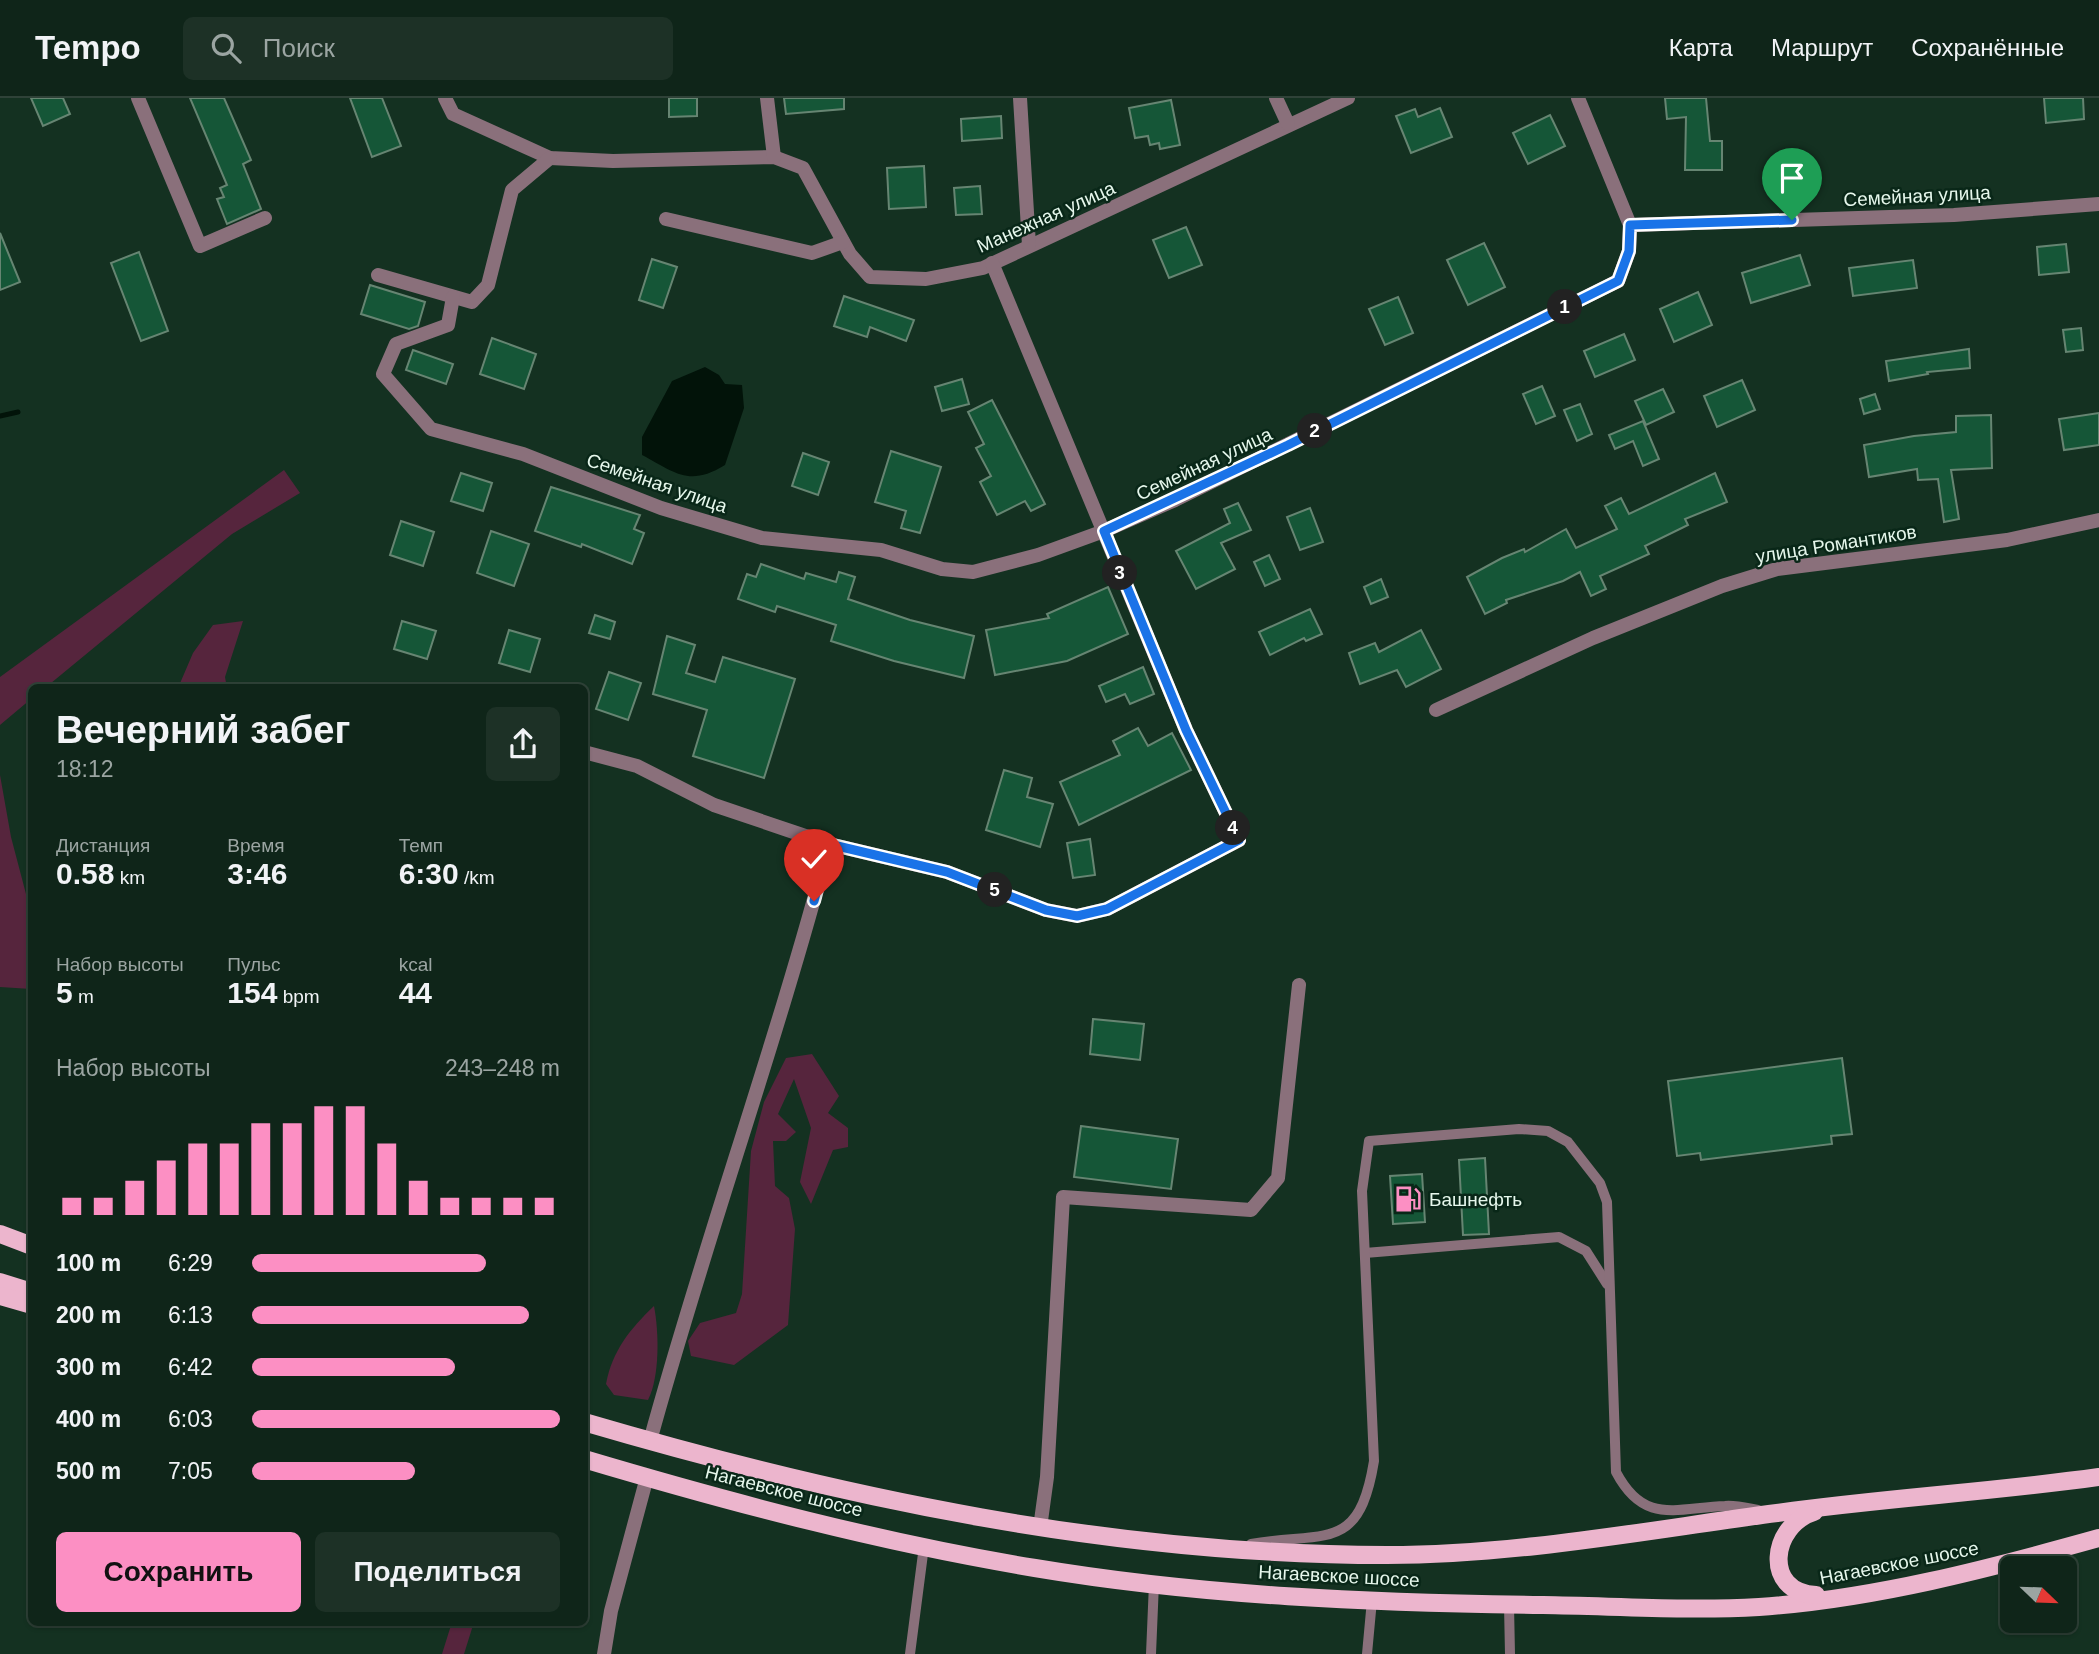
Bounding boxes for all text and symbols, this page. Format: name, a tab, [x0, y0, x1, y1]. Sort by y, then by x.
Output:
search box	[183, 17, 673, 80]
text: Tempo	[35, 29, 141, 66]
icon: search	[207, 29, 245, 67]
text: Поиск	[263, 33, 335, 63]
text: Карта	[1669, 34, 1733, 61]
text: Маршрут	[1771, 34, 1873, 61]
text: Сохранённые	[1911, 34, 2064, 61]
pin	[1762, 148, 1822, 220]
icon: arrive	[1773, 159, 1811, 197]
street label: Манежная улица	[974, 177, 1119, 257]
street label: Семейная улица	[1843, 182, 1992, 210]
pin: 1	[1548, 290, 1582, 325]
text: 1	[1559, 296, 1570, 317]
pin: 2	[1298, 414, 1332, 448]
text: 2	[1309, 420, 1320, 441]
street label: Семейная улица	[1133, 423, 1276, 505]
street label: Семейная улица	[584, 449, 731, 517]
street label: улица Романтиков	[1754, 521, 1918, 567]
pin: 3	[1102, 556, 1138, 590]
text: 3	[1114, 562, 1125, 583]
button: share	[486, 707, 560, 781]
text: Вечерний забег	[56, 709, 350, 751]
text: 18:12	[56, 756, 114, 782]
pin: 4	[1216, 810, 1250, 846]
text: 4	[1227, 817, 1238, 838]
pin	[784, 829, 844, 901]
text: Дистанция	[56, 835, 150, 856]
text: Время	[227, 835, 285, 856]
text: Темп	[399, 835, 443, 856]
icon: check	[795, 840, 833, 878]
text: 0.58	[56, 857, 114, 890]
text: 3:46	[227, 857, 287, 890]
text: 6:30	[399, 857, 459, 890]
text: km	[114, 867, 145, 888]
text: /km	[459, 867, 495, 888]
pin: 5	[978, 872, 1012, 908]
text: 5	[989, 879, 1000, 900]
text: Набор высоты	[56, 954, 184, 975]
text: Пульс	[227, 954, 281, 975]
text: kcal	[399, 954, 432, 975]
text: 5	[56, 976, 73, 1009]
text: 154	[227, 976, 277, 1009]
text: 44	[399, 976, 432, 1009]
text: m	[73, 986, 94, 1007]
text: bpm	[277, 986, 320, 1007]
text: Набор высоты	[56, 1055, 210, 1081]
text: 243–248 m	[445, 1055, 560, 1081]
fuel station icon: Башнефть	[1393, 1184, 1423, 1214]
place label: Башнефть	[1429, 1189, 1522, 1210]
text: 100 m	[56, 1250, 121, 1276]
text: 6:29	[168, 1250, 213, 1276]
text: 200 m	[56, 1302, 121, 1328]
text: 6:13	[168, 1302, 213, 1328]
text: 300 m	[56, 1354, 121, 1380]
text: 6:42	[168, 1354, 213, 1380]
text: 400 m	[56, 1406, 121, 1432]
text: 6:03	[168, 1406, 213, 1432]
text: 500 m	[56, 1458, 121, 1484]
text: 7:05	[168, 1458, 213, 1484]
street label: Нагаевское шоссе	[703, 1461, 865, 1521]
button: Сохранить	[56, 1532, 301, 1612]
button: Поделиться	[315, 1532, 560, 1612]
street label: Нагаевское шоссе	[1818, 1537, 1980, 1589]
north arrow	[2000, 1556, 2077, 1633]
map controls	[2000, 1556, 2077, 1633]
street label: Нагаевское шоссе	[1258, 1561, 1420, 1591]

